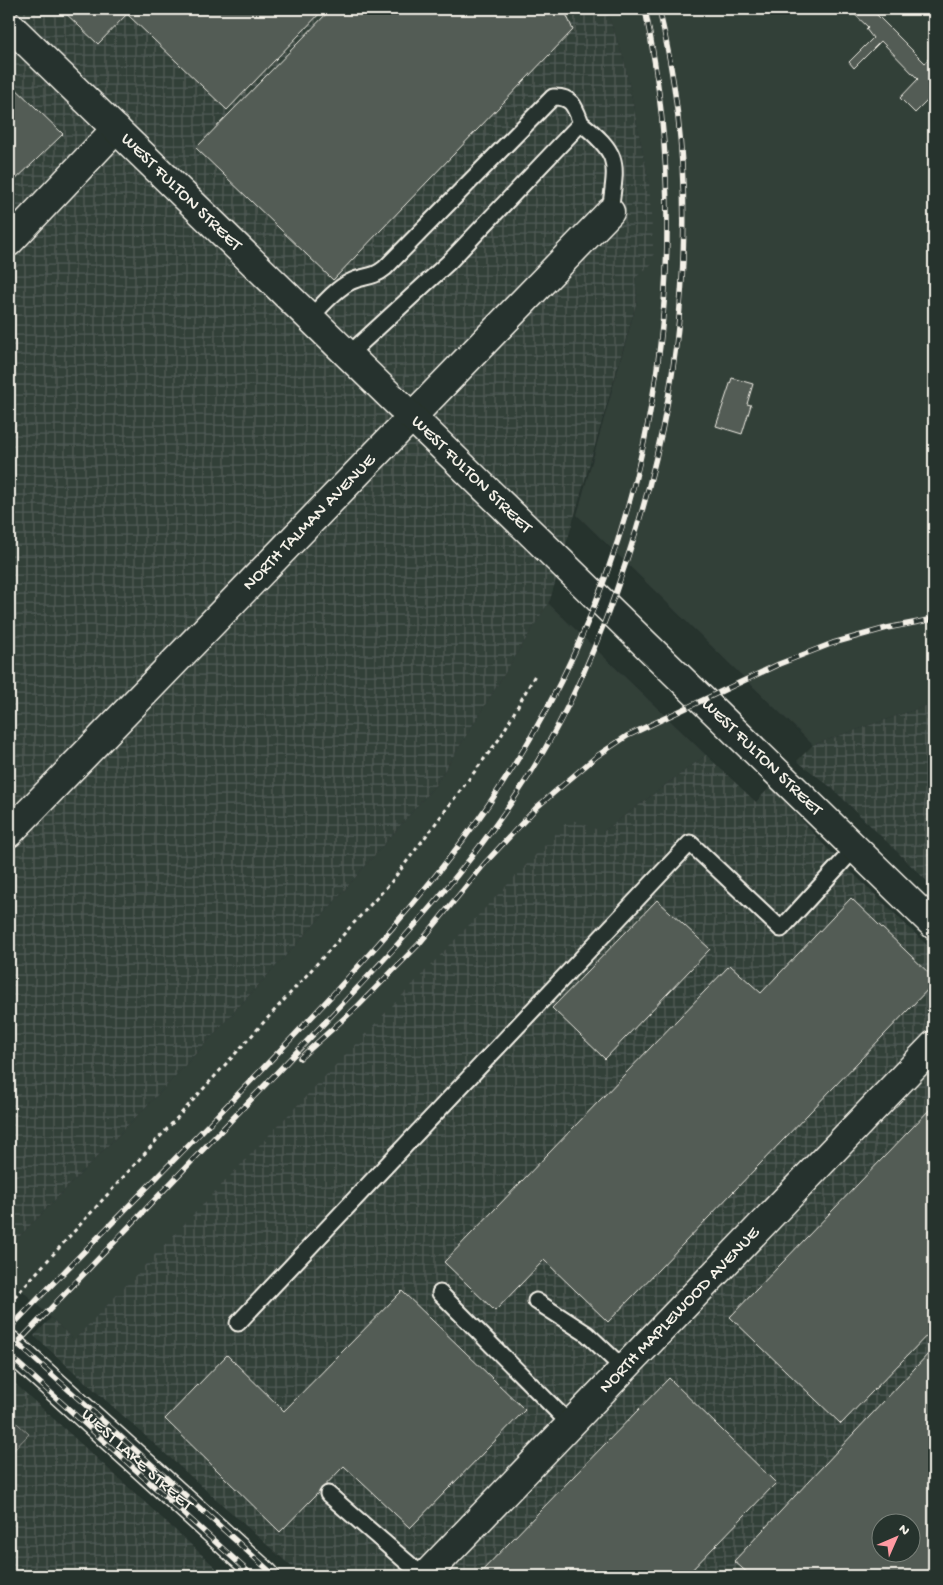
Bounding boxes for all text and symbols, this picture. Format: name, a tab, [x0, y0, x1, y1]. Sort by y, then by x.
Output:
street label: WEST FULTON STREET	[116, 129, 247, 257]
street label: WEST FULTON STREET	[407, 411, 537, 539]
street label: NORTH TALMAN AVENUE	[239, 449, 381, 595]
street label: WEST FULTON STREET	[697, 694, 827, 821]
street label: NORTH MAPLEWOOD AVENUE	[595, 1222, 765, 1398]
street label: WEST LAKE STREET	[77, 1405, 198, 1517]
north arrow	[870, 1512, 920, 1562]
text: N	[894, 1521, 913, 1540]

